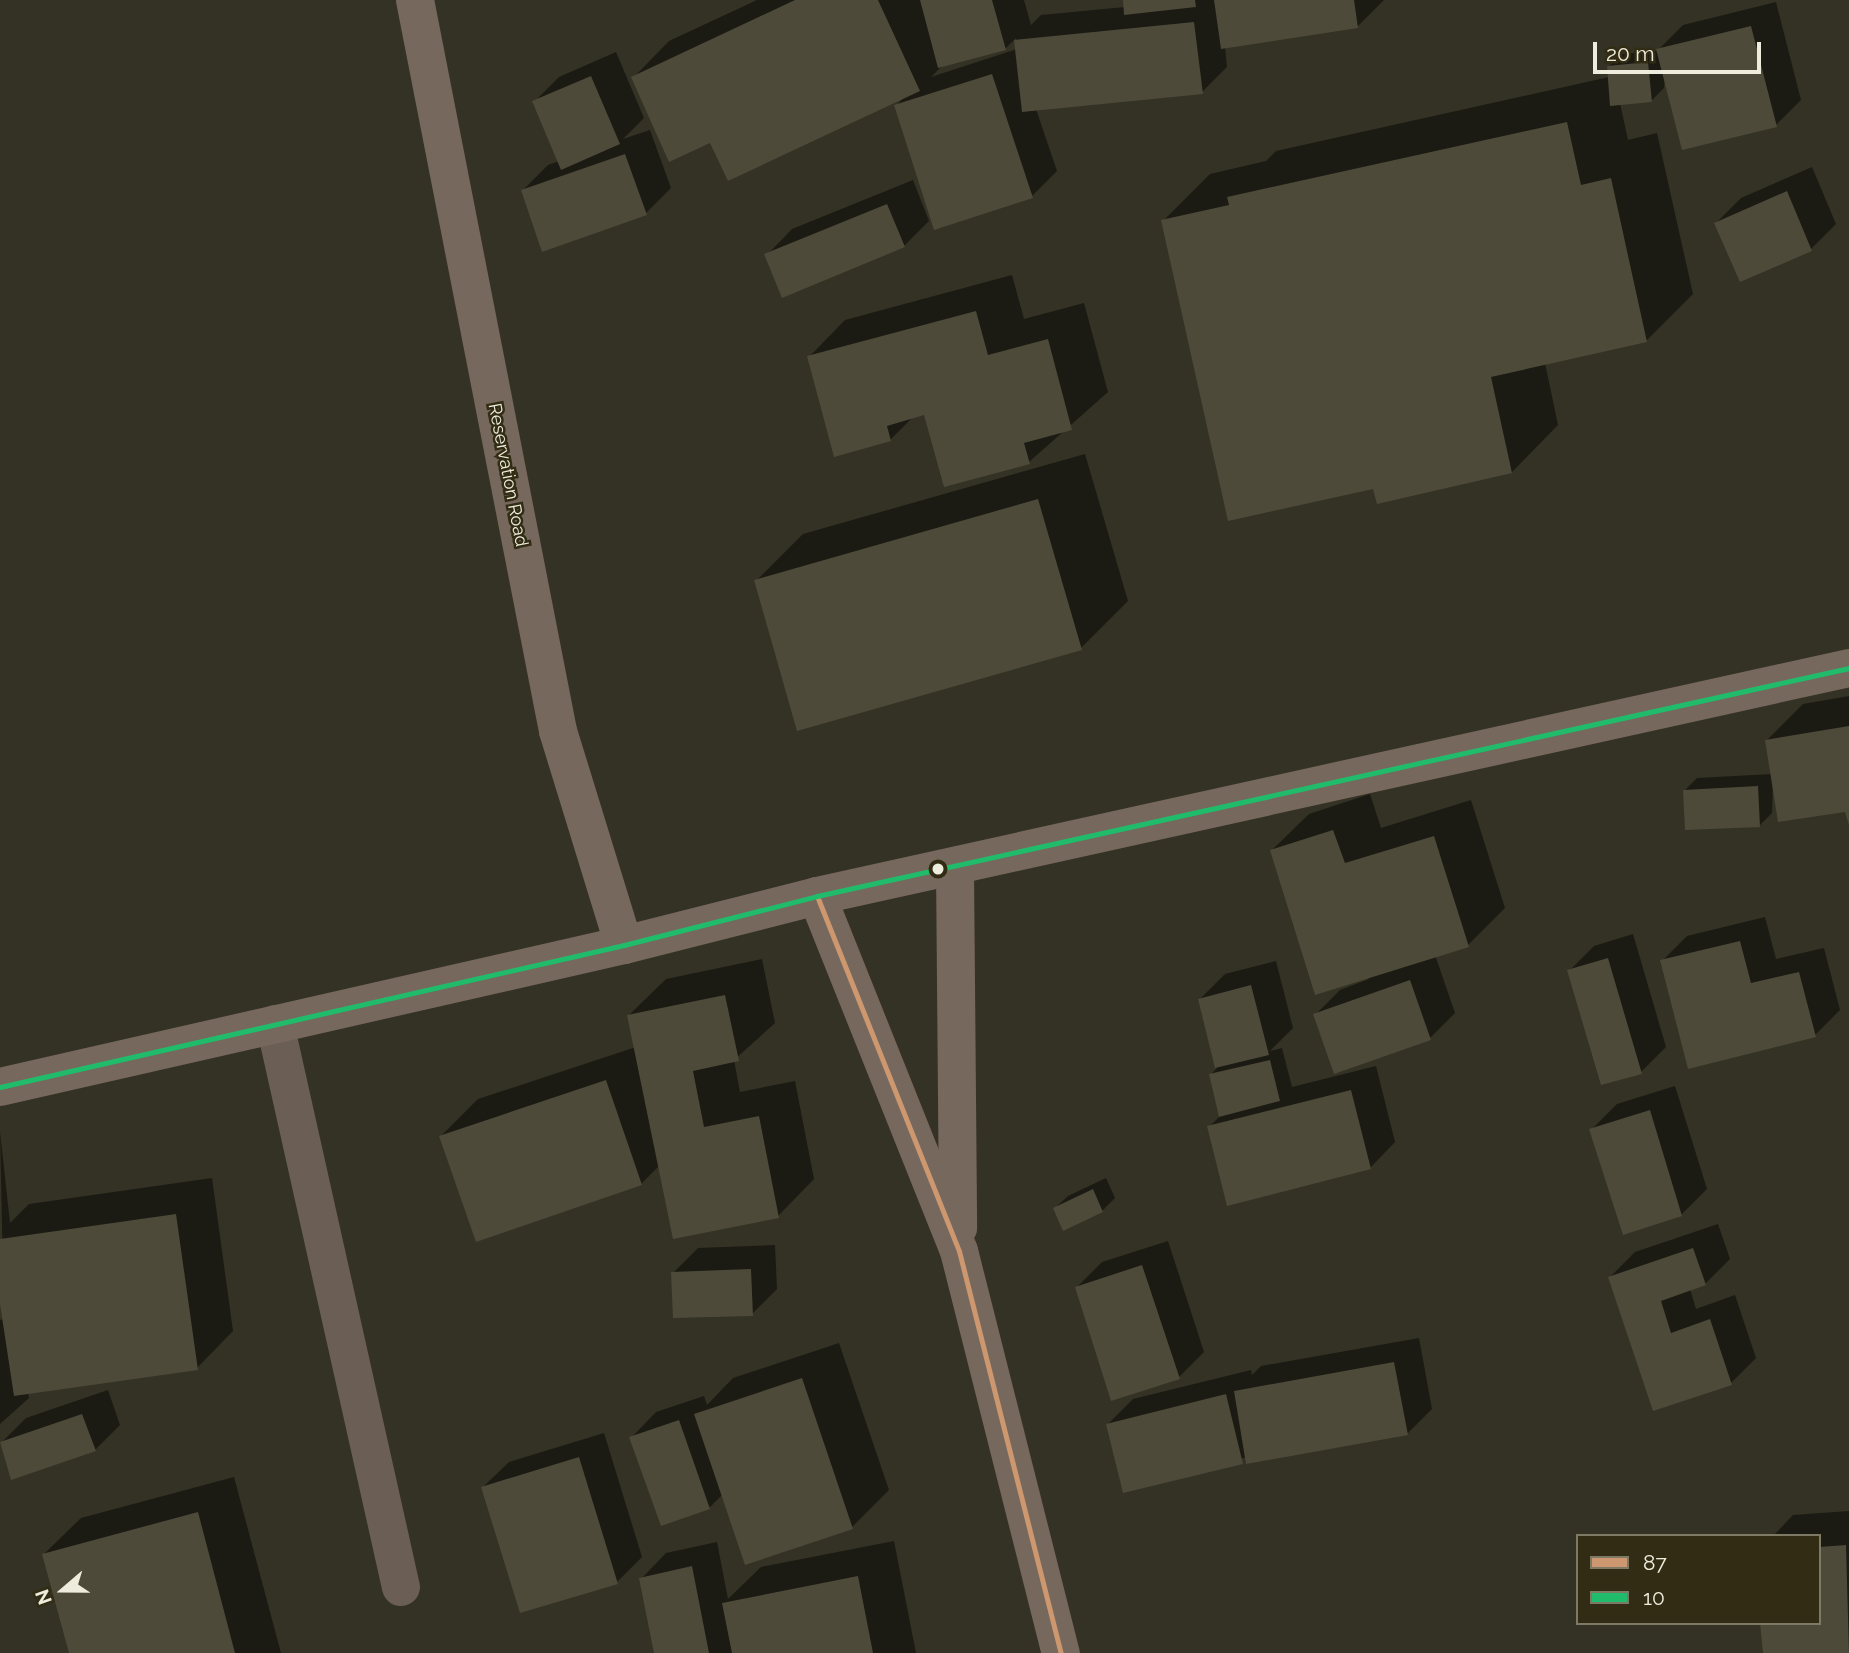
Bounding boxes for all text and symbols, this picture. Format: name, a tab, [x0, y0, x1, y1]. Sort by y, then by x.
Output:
scale bar	[1597, 28, 1765, 72]
text: 20 m	[1606, 41, 1654, 66]
street label: Reservation Road	[484, 401, 532, 549]
unlabelled marker	[931, 862, 945, 876]
legend	[1576, 1534, 1821, 1625]
text: 87	[1643, 1550, 1667, 1575]
north arrow	[28, 1555, 98, 1625]
text: 10	[1643, 1585, 1665, 1610]
text: N	[30, 1587, 56, 1608]

